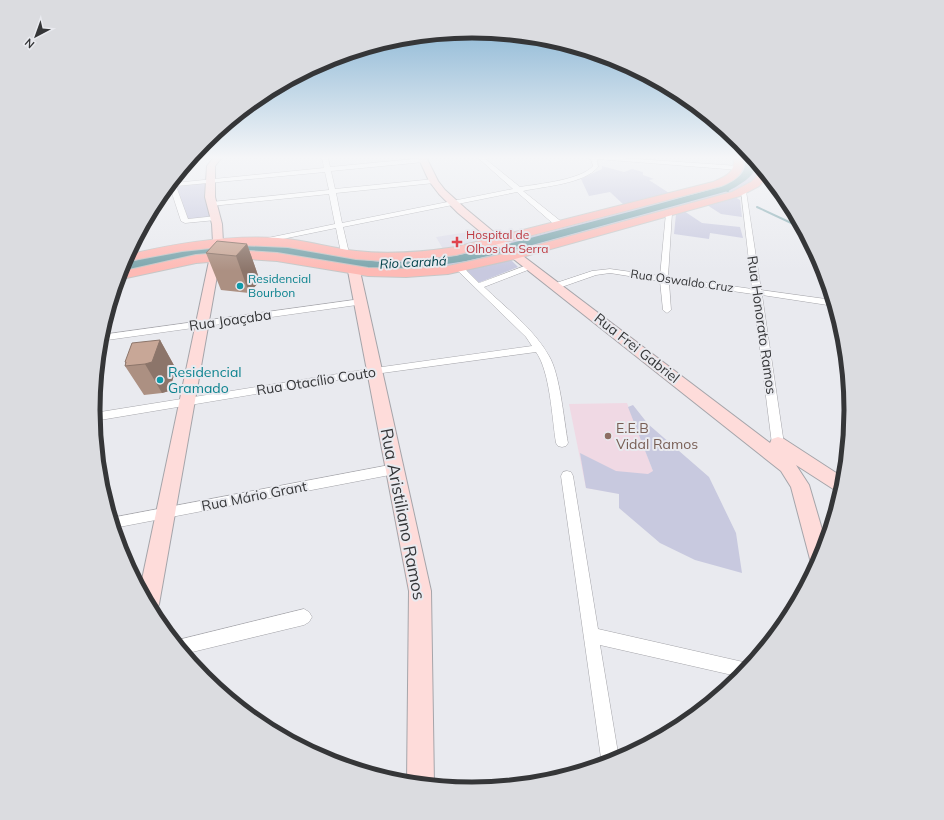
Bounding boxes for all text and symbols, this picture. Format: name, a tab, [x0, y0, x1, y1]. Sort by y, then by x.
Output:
north arrow	[16, 16, 56, 56]
text: N	[22, 36, 37, 52]
place label: Hospital de Olhos da Serra	[466, 227, 548, 256]
marker: Hospital de Olhos da Serra	[451, 236, 463, 248]
water label: Rio Carahá	[379, 252, 447, 272]
street label: Rua Honorato Ramos	[743, 254, 781, 396]
street label: Rua Oswaldo Cruz	[630, 266, 735, 295]
place label: Residencial Bourbon	[248, 271, 311, 300]
marker: Residencial Bourbon	[235, 281, 245, 291]
street label: Rua Joaçaba	[188, 305, 272, 335]
street label: Rua Frei Gabriel	[591, 309, 683, 387]
place label: Residencial Gramado	[168, 363, 242, 397]
street label: Rua Otacílio Couto	[255, 363, 377, 399]
marker: Residencial Gramado	[155, 375, 165, 385]
place label: E.E.B Vidal Ramos	[616, 419, 698, 453]
street label: Rua Aristiliano Ramos	[377, 426, 430, 602]
marker: E.E.B Vidal Ramos	[603, 431, 613, 441]
street label: Rua Mário Grant	[200, 477, 308, 515]

